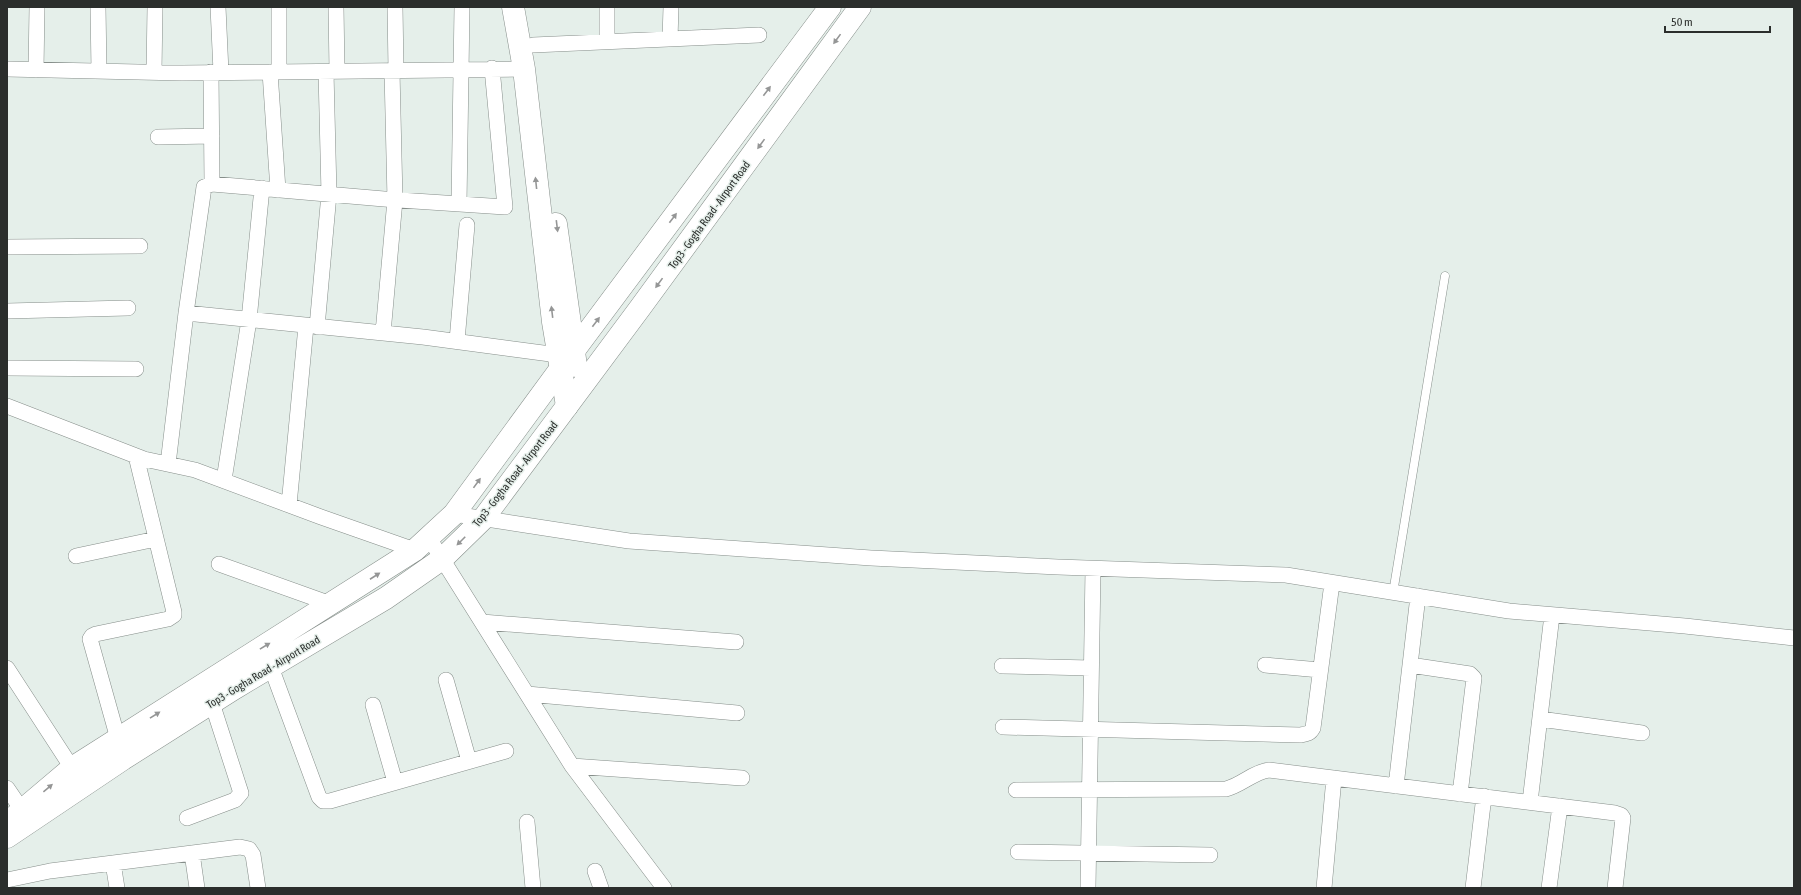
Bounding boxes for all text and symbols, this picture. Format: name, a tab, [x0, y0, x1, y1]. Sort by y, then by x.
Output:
scale bar	[1665, 8, 1770, 34]
text: 50 m	[1671, 15, 1693, 29]
one-way arrow	[833, 33, 841, 44]
one-way arrow	[763, 85, 772, 96]
one-way arrow	[757, 139, 765, 149]
street label: Top3 - Gogha Road - Airport Road	[666, 159, 752, 271]
one-way arrow	[533, 177, 540, 189]
one-way arrow	[669, 212, 678, 223]
one-way arrow	[553, 220, 560, 232]
one-way arrow	[655, 277, 663, 288]
one-way arrow	[548, 306, 555, 318]
one-way arrow	[592, 317, 600, 328]
street label: Top3 - Gogha Road - Airport Road	[470, 419, 560, 529]
one-way arrow	[473, 477, 481, 488]
one-way arrow	[456, 536, 466, 546]
one-way arrow	[369, 573, 380, 580]
street label: Top3 - Gogha Road - Airport Road	[204, 633, 322, 711]
one-way arrow	[259, 643, 271, 650]
one-way arrow	[150, 711, 160, 719]
one-way arrow	[42, 784, 53, 793]

